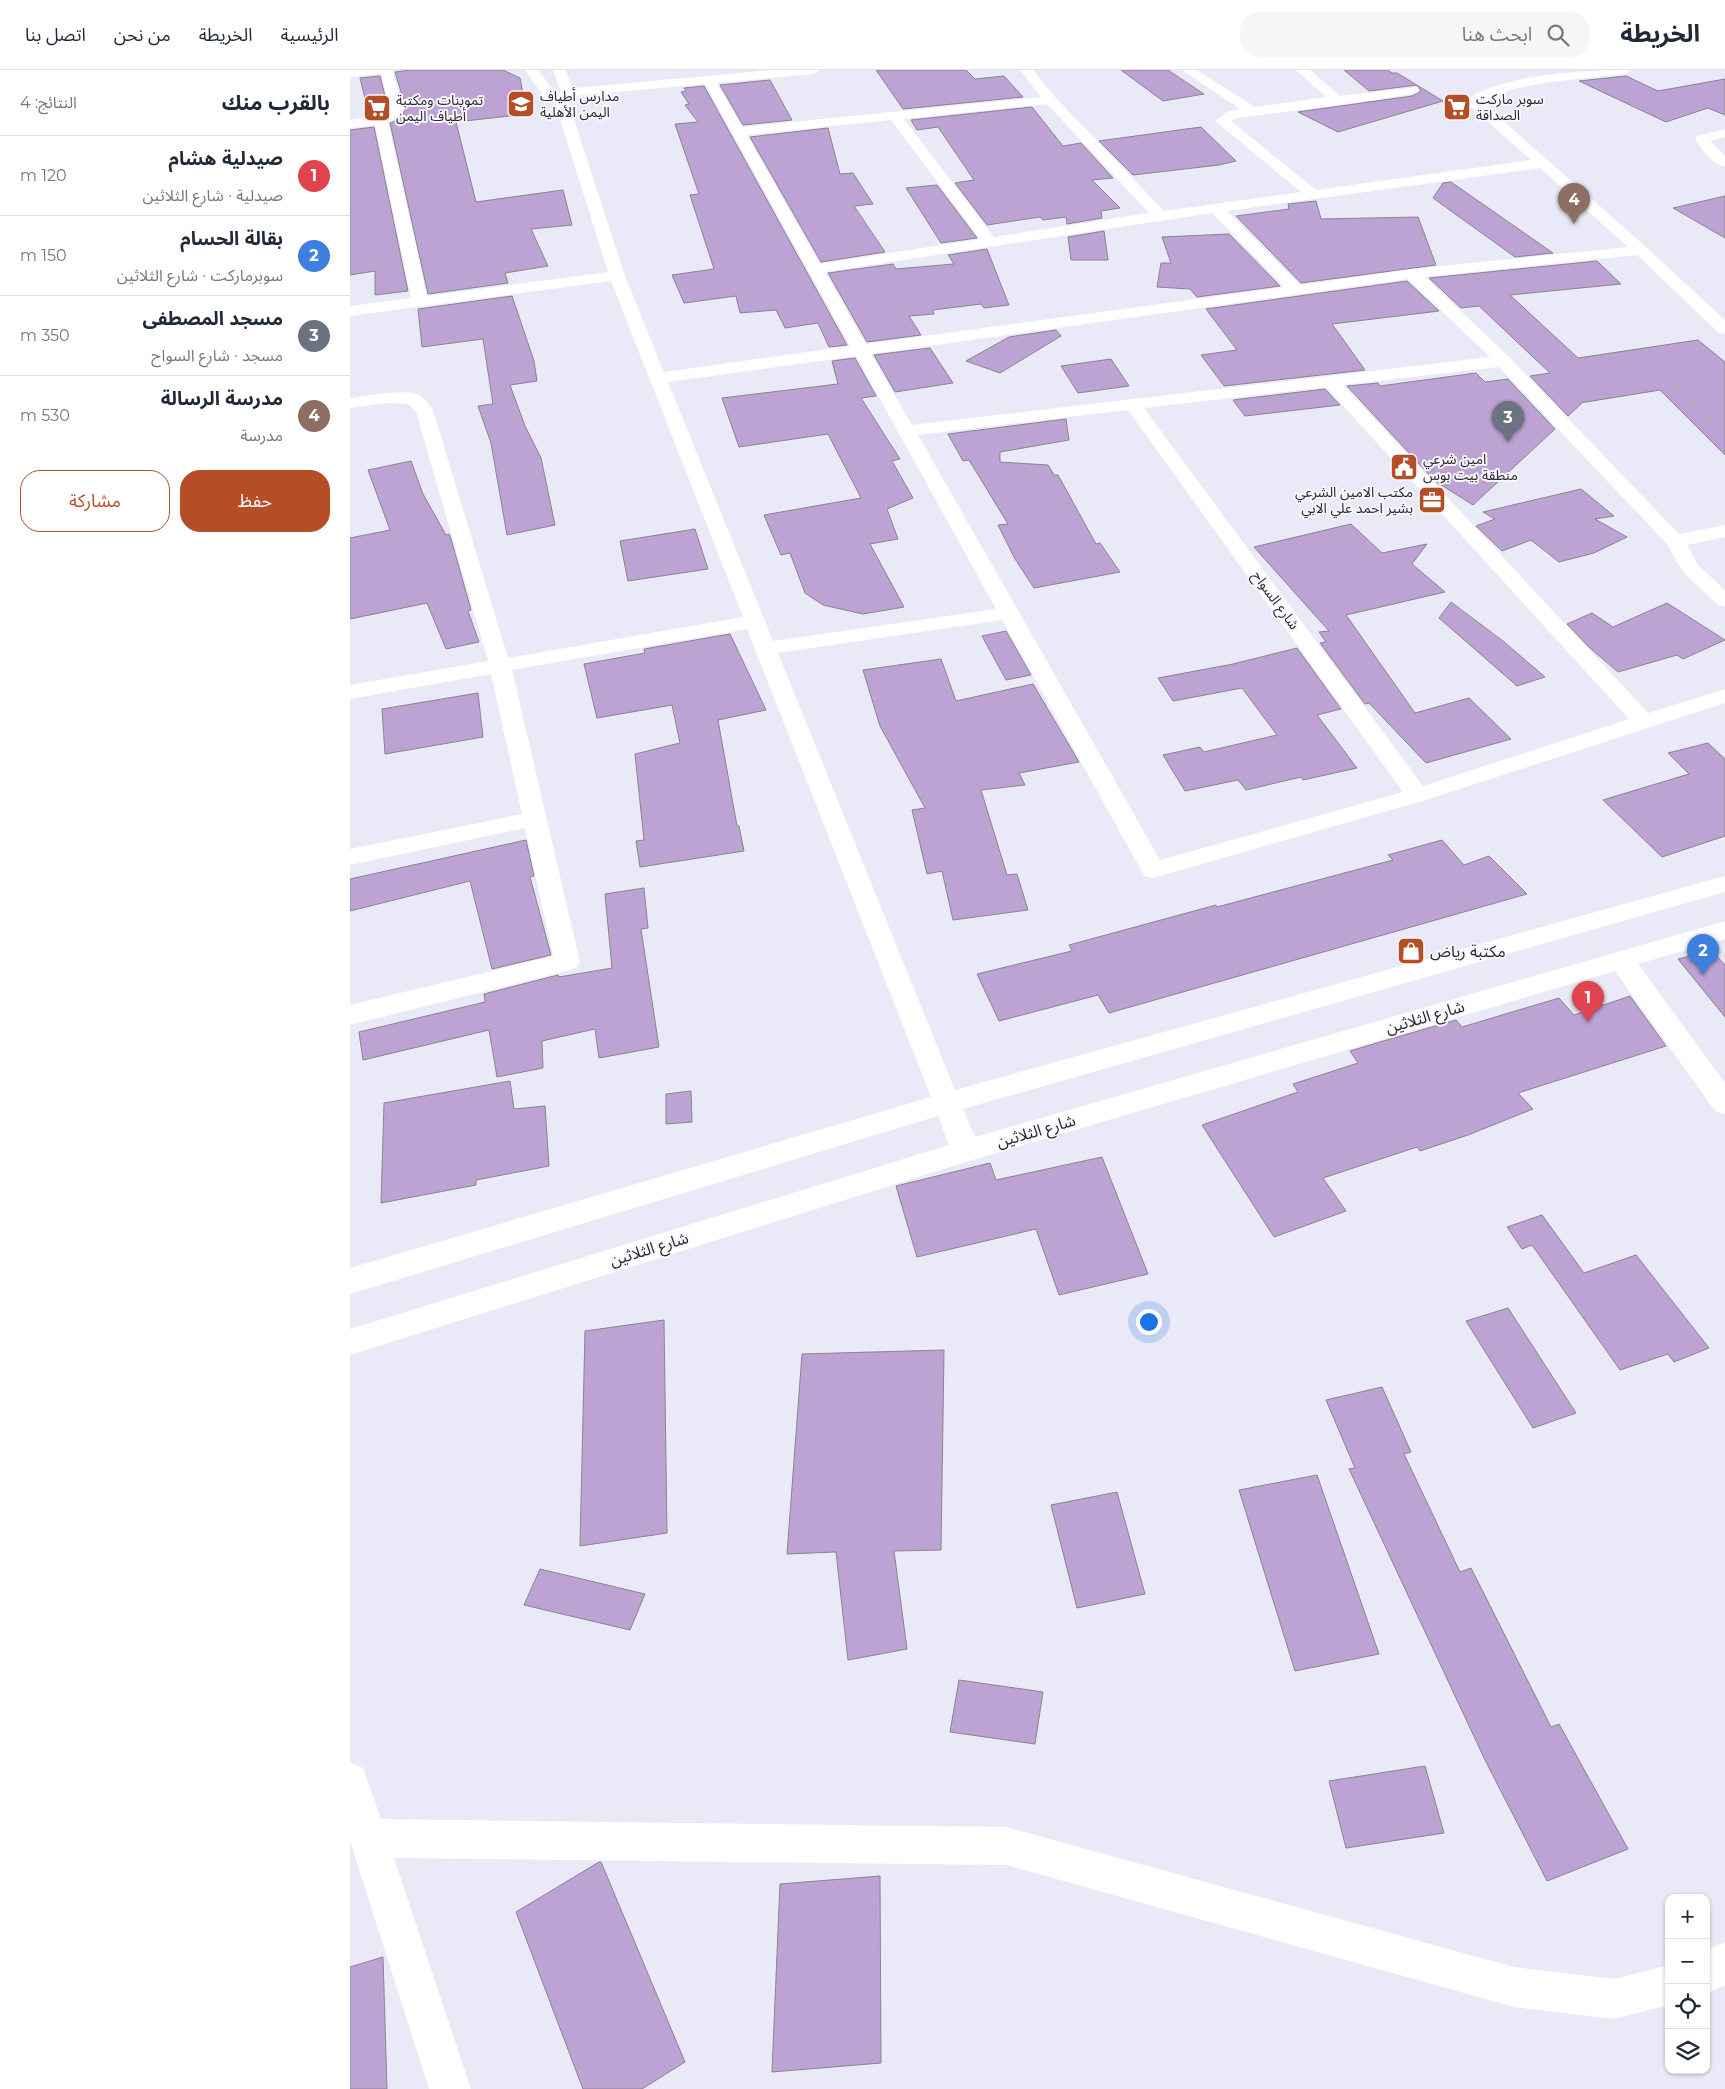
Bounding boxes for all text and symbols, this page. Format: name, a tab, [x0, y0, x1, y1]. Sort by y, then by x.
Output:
search box	[1240, 12, 1590, 57]
text: الخريطة	[1620, 19, 1700, 48]
icon: search	[1544, 21, 1572, 49]
text: ابحث هنا	[1462, 23, 1532, 46]
text: اتصل بنا	[25, 24, 86, 46]
text: من نحن	[114, 24, 171, 46]
text: الخريطة	[199, 24, 253, 46]
text: الرئيسية	[281, 24, 338, 46]
place label: مدارس أطياف اليمن الأهلية	[540, 87, 619, 121]
school or university icon: مدارس أطياف اليمن الأهلية	[506, 89, 536, 119]
text: بالقرب منك	[222, 90, 330, 115]
place label: سوبر ماركت الصداقة	[1476, 90, 1544, 124]
place label: تموينات ومكتبة أطياف اليمن	[396, 91, 483, 125]
supermarket icon: سوبر ماركت الصداقة	[1442, 92, 1472, 122]
text: النتائج: 4	[20, 93, 77, 112]
supermarket icon: تموينات ومكتبة أطياف اليمن	[362, 93, 392, 123]
text: صيدلية هشام	[169, 147, 283, 170]
text: 120 m	[20, 166, 67, 185]
text: 1	[311, 166, 317, 185]
pin: 4	[1558, 183, 1590, 224]
text: صيدلية · شارع الثلاثين	[142, 186, 283, 205]
text: بقالة الحسام	[180, 227, 283, 250]
text: 150 m	[20, 246, 67, 265]
text: 2	[309, 246, 319, 265]
text: سوبرماركت · شارع الثلاثين	[117, 266, 283, 285]
text: مسجد المصطفى	[142, 307, 283, 330]
text: 350 m	[20, 326, 70, 345]
text: 3	[309, 326, 319, 345]
text: مسجد · شارع السواح	[151, 346, 283, 365]
text: مدرسة الرسالة	[161, 387, 283, 410]
pin: 3	[1492, 401, 1524, 442]
text: 530 m	[20, 406, 70, 425]
text: 4	[308, 406, 320, 425]
text: مدرسة	[240, 426, 283, 445]
place label: امين شرعي منطقة بيت بوس	[1423, 450, 1518, 484]
public building icon: امين شرعي منطقة بيت بوس	[1389, 452, 1419, 482]
button: مشاركة	[20, 470, 170, 532]
button: حفظ	[180, 470, 330, 532]
place label: مكتب الامين الشرعي بشير احمد علي الابي	[1295, 483, 1413, 519]
office icon: مكتب الامين الشرعي بشير احمد علي الابي	[1417, 485, 1447, 515]
street label: شارع السواح	[1247, 567, 1303, 634]
pin: 2	[1687, 934, 1719, 975]
shop icon: مكتبة رياض	[1396, 936, 1426, 966]
place label: مكتبة رياض	[1430, 942, 1506, 961]
pin: 1	[1572, 981, 1604, 1022]
street label: شارع الثلاثين	[1383, 997, 1468, 1040]
street label: شارع الثلاثين	[994, 1111, 1079, 1154]
street label: شارع الثلاثين	[607, 1228, 692, 1273]
your location	[1136, 1309, 1162, 1335]
map controls	[1665, 1894, 1710, 2074]
button: +	[1665, 1894, 1710, 1939]
button: −	[1665, 1939, 1710, 1984]
button: locate	[1665, 1984, 1710, 2029]
button: layers	[1665, 2029, 1710, 2074]

